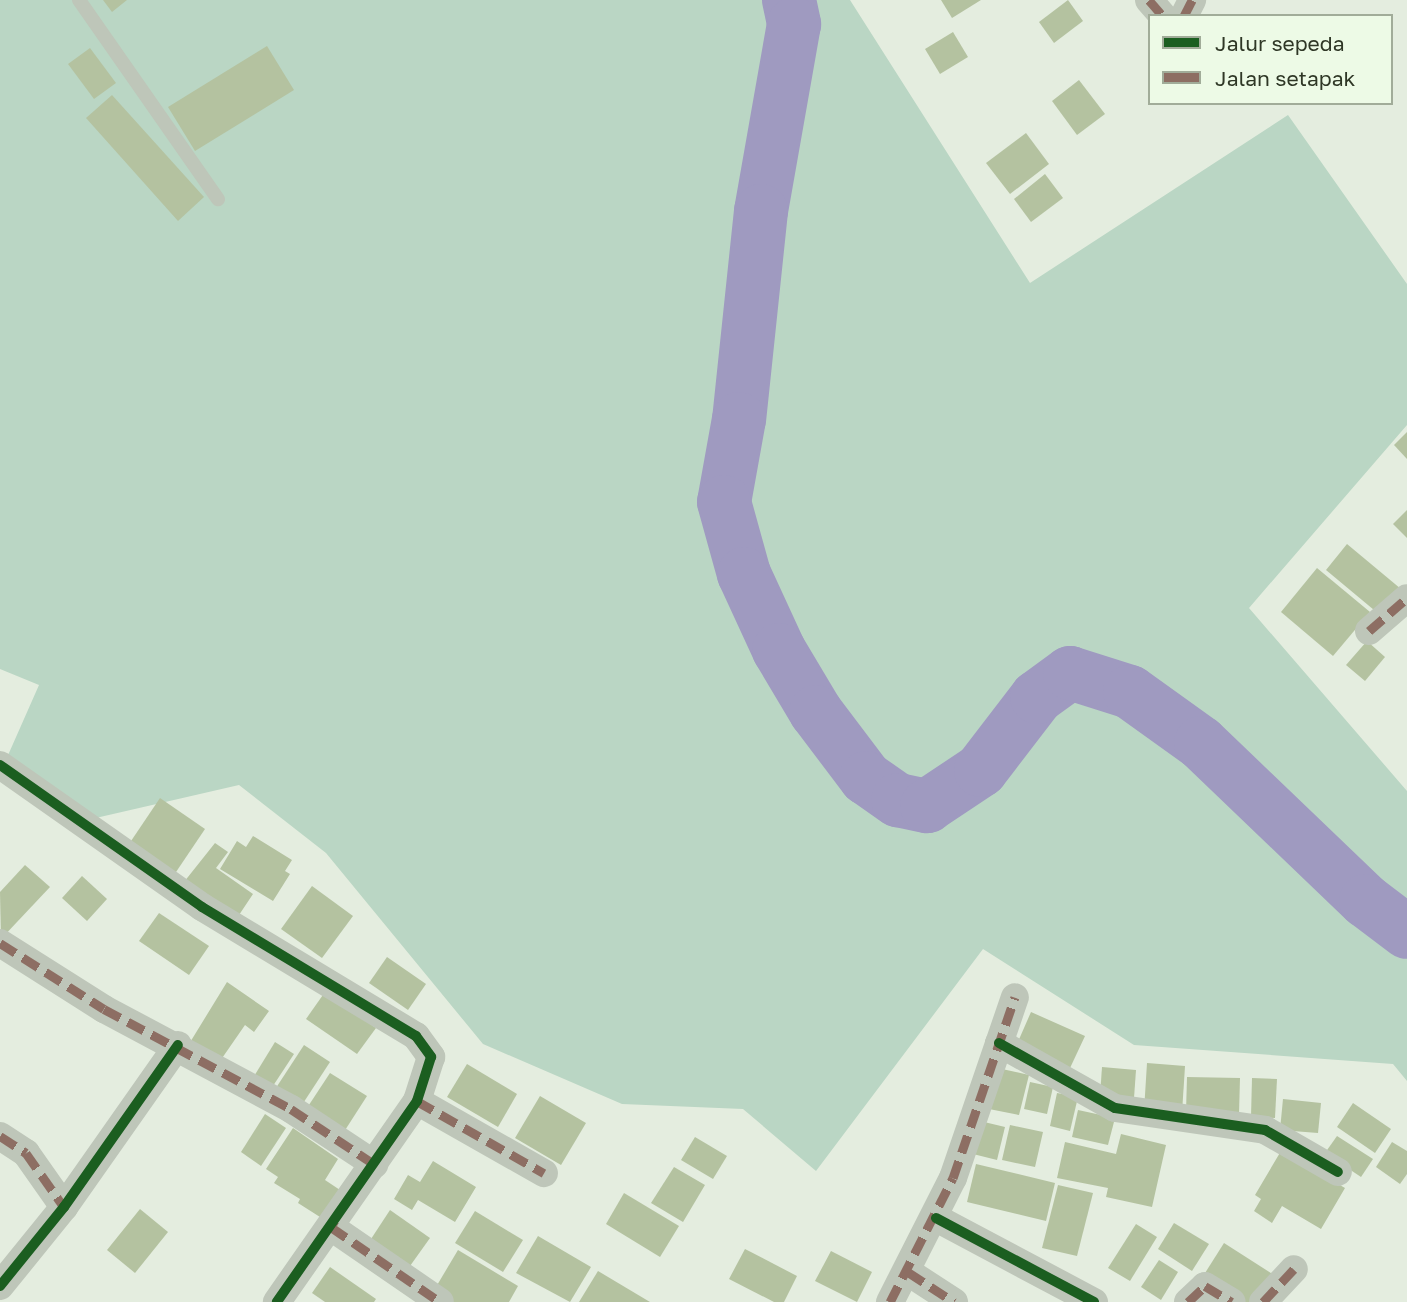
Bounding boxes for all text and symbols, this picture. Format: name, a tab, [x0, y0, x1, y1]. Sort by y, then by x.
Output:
legend	[1148, 14, 1393, 105]
text: Jalur sepeda	[1215, 30, 1345, 56]
text: Jalan setapak	[1215, 65, 1356, 91]

